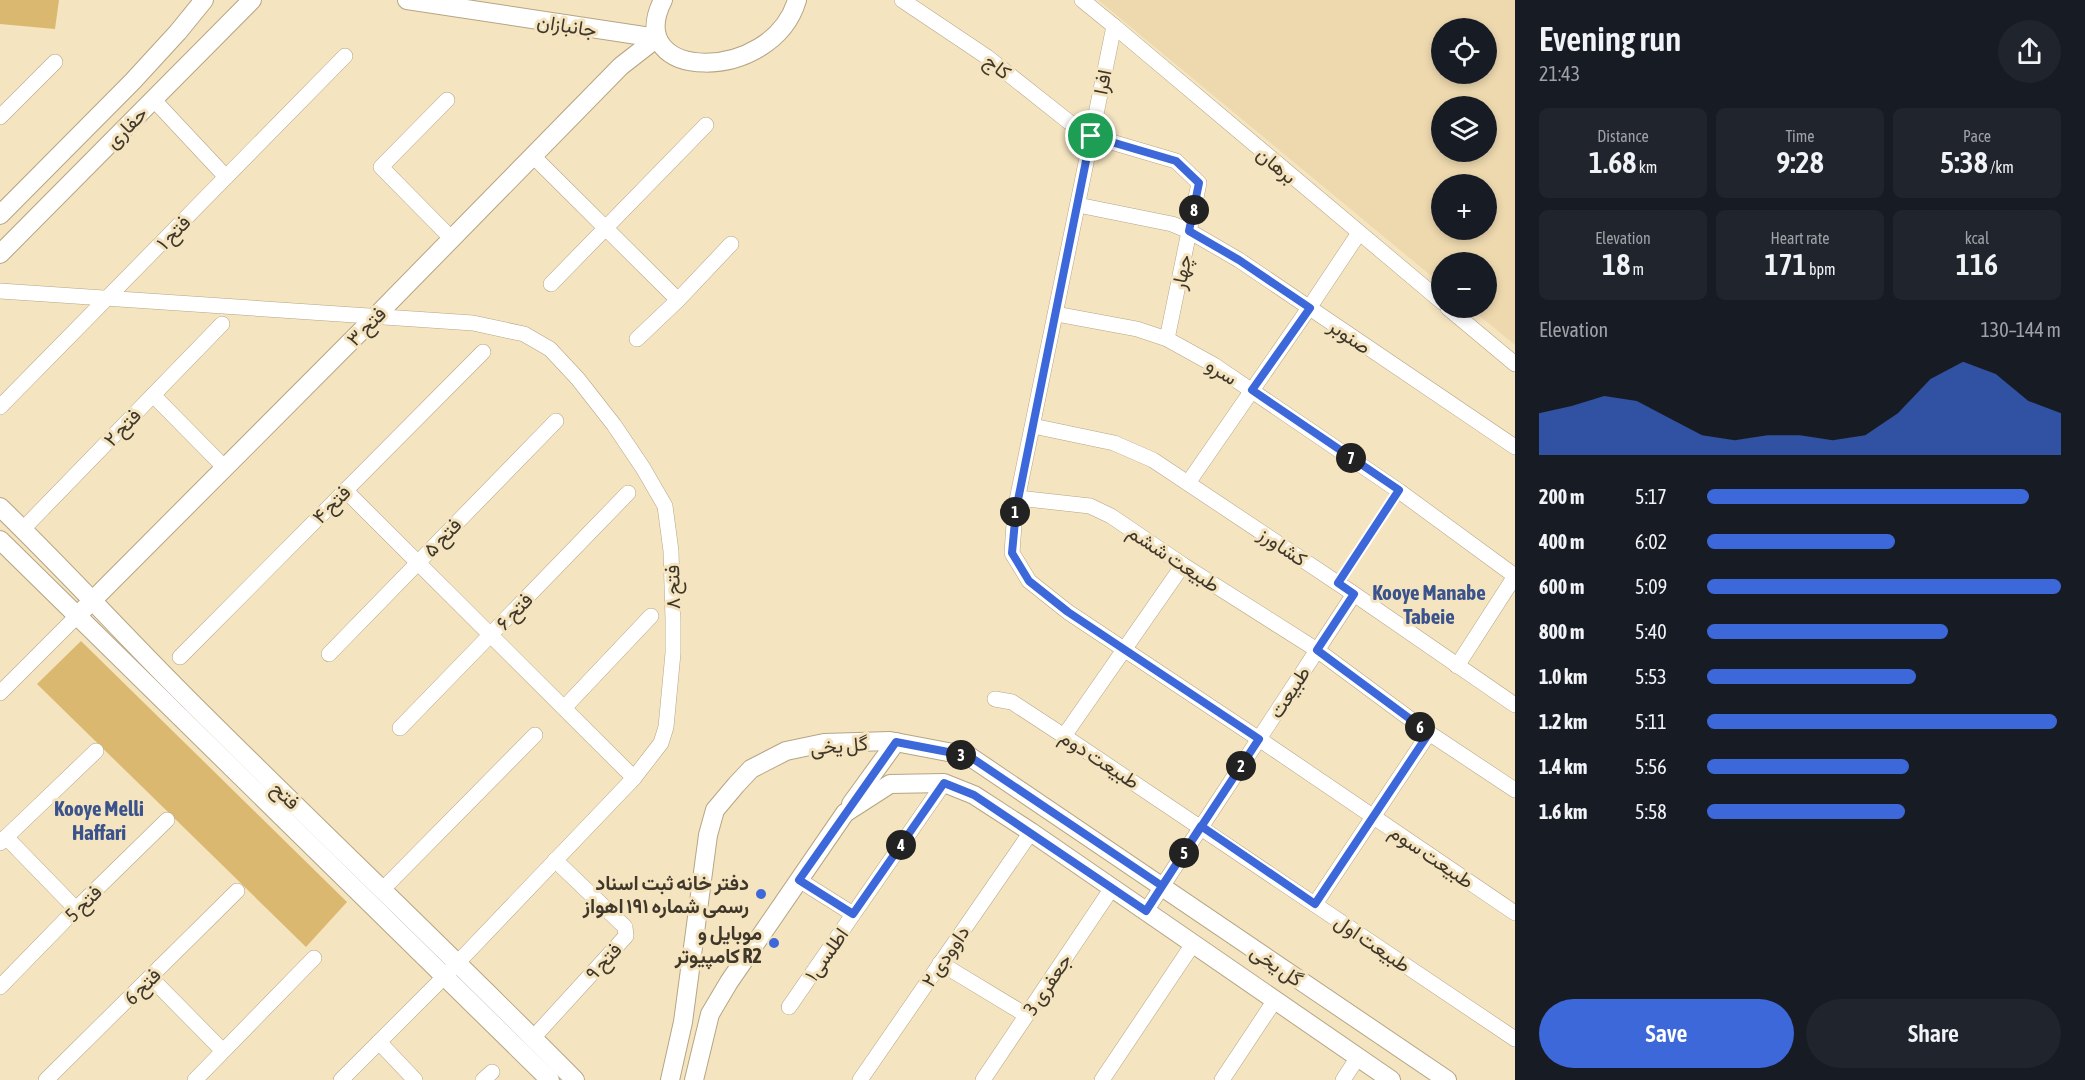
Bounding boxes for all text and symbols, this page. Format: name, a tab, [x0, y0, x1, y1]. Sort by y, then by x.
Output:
street label: جانبازان	[535, 9, 599, 43]
map controls	[1431, 18, 1497, 318]
button: locate	[1431, 18, 1497, 84]
text: Evening run	[1539, 20, 1681, 58]
button: share	[1998, 20, 2061, 83]
street label: کاج	[978, 48, 1016, 86]
text: 21:43	[1539, 62, 1580, 85]
street label: افرا	[1088, 68, 1118, 97]
button: layers	[1431, 96, 1497, 162]
street label: حفاری	[100, 101, 153, 154]
pin	[1065, 110, 1116, 161]
icon: arrive	[1074, 119, 1107, 152]
text: Distance	[1597, 127, 1649, 145]
text: Time	[1785, 127, 1815, 145]
text: Pace	[1963, 127, 1991, 145]
street label: برهان	[1251, 142, 1302, 190]
text: 1.68	[1589, 145, 1636, 179]
text: 9:28	[1776, 145, 1824, 179]
text: 5:38	[1940, 145, 1988, 179]
text: km	[1636, 158, 1657, 176]
text: /km	[1988, 158, 2014, 176]
button: +	[1431, 174, 1497, 240]
pin: 8	[1179, 195, 1209, 225]
text: 8	[1190, 201, 1198, 219]
street label: فتح ۱	[151, 210, 197, 256]
text: Elevation	[1595, 229, 1651, 247]
text: Heart rate	[1771, 229, 1829, 247]
text: kcal	[1965, 229, 1989, 247]
text: 18	[1602, 247, 1630, 281]
text: 171	[1764, 247, 1807, 281]
text: 116	[1956, 247, 1998, 281]
street label: چهار	[1166, 252, 1199, 293]
button: −	[1431, 252, 1497, 318]
text: m	[1630, 260, 1644, 278]
text: bpm	[1807, 260, 1836, 278]
street label: فتح ۳	[342, 302, 393, 353]
street label: صنوبر	[1323, 313, 1375, 360]
text: Elevation	[1539, 318, 1608, 341]
text: 130–144 m	[1980, 318, 2061, 341]
street label: سرو	[1201, 353, 1242, 391]
street label: فتح ۲	[99, 403, 147, 453]
pin: 7	[1336, 443, 1366, 473]
text: 7	[1347, 449, 1355, 467]
street label: فتح ۴	[307, 480, 357, 530]
text: 200 m	[1539, 485, 1584, 508]
text: 5:17	[1635, 485, 1667, 508]
pin: 1	[1000, 497, 1030, 527]
text: 1	[1011, 503, 1019, 521]
street label: فتح ۵	[418, 513, 468, 563]
street label: طبیعت ششم	[1122, 520, 1224, 598]
street label: کشاورز	[1253, 521, 1312, 572]
text: 400 m	[1539, 530, 1584, 553]
text: 6:02	[1635, 530, 1667, 553]
street label: فتح ۸	[660, 564, 687, 609]
text: 600 m	[1539, 575, 1584, 598]
text: 5:09	[1635, 575, 1667, 598]
district label: Kooye Manabe Tabeie	[1372, 580, 1486, 628]
street label: فتح ۶	[491, 588, 539, 636]
text: 800 m	[1539, 620, 1584, 643]
text: 5:40	[1635, 620, 1667, 643]
street label: طبیعت	[1264, 662, 1315, 723]
text: 1.0 km	[1539, 665, 1587, 688]
text: 5:53	[1635, 665, 1667, 688]
text: 1.2 km	[1539, 710, 1587, 733]
text: 5:11	[1635, 710, 1667, 733]
pin: 6	[1405, 712, 1435, 742]
text: 6	[1416, 718, 1424, 736]
street label: طبیعت دوم	[1055, 725, 1144, 795]
street label: گل یخی	[809, 731, 869, 760]
pin: 3	[946, 740, 976, 770]
text: 3	[957, 746, 965, 764]
pin: 2	[1226, 751, 1256, 781]
text: 1.4 km	[1539, 755, 1587, 778]
text: 5:56	[1635, 755, 1667, 778]
text: 2	[1237, 757, 1245, 775]
street label: فتح	[265, 776, 305, 816]
district label: Kooye Melli Haffari	[54, 796, 144, 844]
text: 1.6 km	[1539, 800, 1587, 823]
text: 5:58	[1635, 800, 1667, 823]
street label: طبیعت سوم	[1384, 819, 1478, 894]
pin: 4	[886, 830, 916, 860]
text: 4	[897, 836, 905, 854]
pin: 5	[1169, 838, 1199, 868]
text: 5	[1180, 844, 1188, 862]
place label: دفتر خانه ثبت اسناد رسمی شماره ۱۹۱ اهواز	[582, 871, 749, 919]
street label: فتح 5	[60, 880, 108, 928]
marker: دفتر خانه ثبت اسناد رسمی شماره ۱۹۱ اهواز	[754, 887, 768, 901]
street label: طبیعت اول	[1330, 909, 1415, 978]
place label: موبایل و کامپیوتر R2	[674, 921, 762, 970]
street label: داوودی ۲	[916, 921, 975, 992]
street label: اطلسی۱	[799, 923, 853, 986]
marker: موبایل و کامپیوتر R2	[767, 936, 781, 950]
street label: فتح ۹	[580, 938, 628, 986]
street label: گل یخی	[1246, 939, 1308, 992]
street label: 3 جعفری	[1018, 949, 1077, 1020]
street label: فتح 6	[119, 963, 167, 1011]
button: Save	[1539, 999, 1794, 1068]
button: Share	[1806, 999, 2061, 1068]

